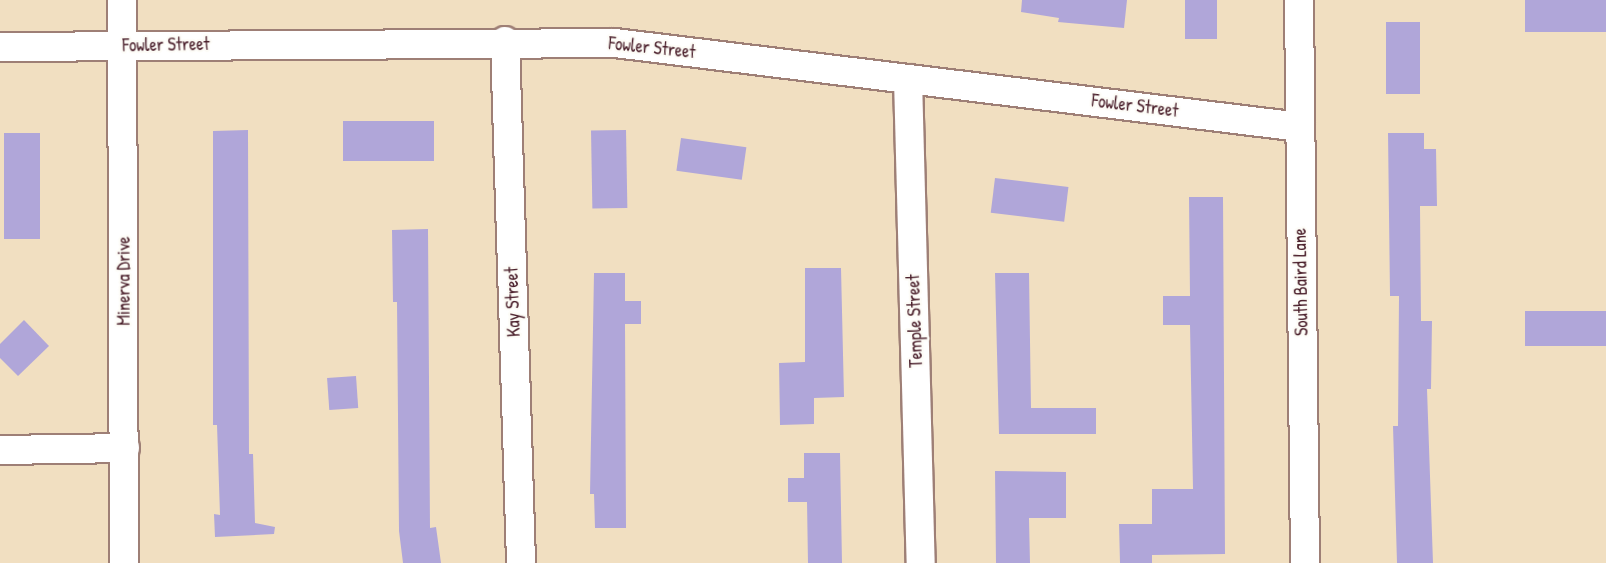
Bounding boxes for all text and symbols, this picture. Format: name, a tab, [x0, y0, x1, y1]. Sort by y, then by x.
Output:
street label: Fowler Street	[122, 33, 210, 57]
street label: Fowler Street	[607, 33, 697, 63]
street label: Fowler Street	[1090, 90, 1180, 122]
street label: South Baird Lane	[1289, 228, 1313, 336]
street label: Minerva Drive	[113, 236, 135, 326]
street label: Kay Street	[501, 267, 525, 337]
street label: Temple Street	[903, 274, 927, 368]

